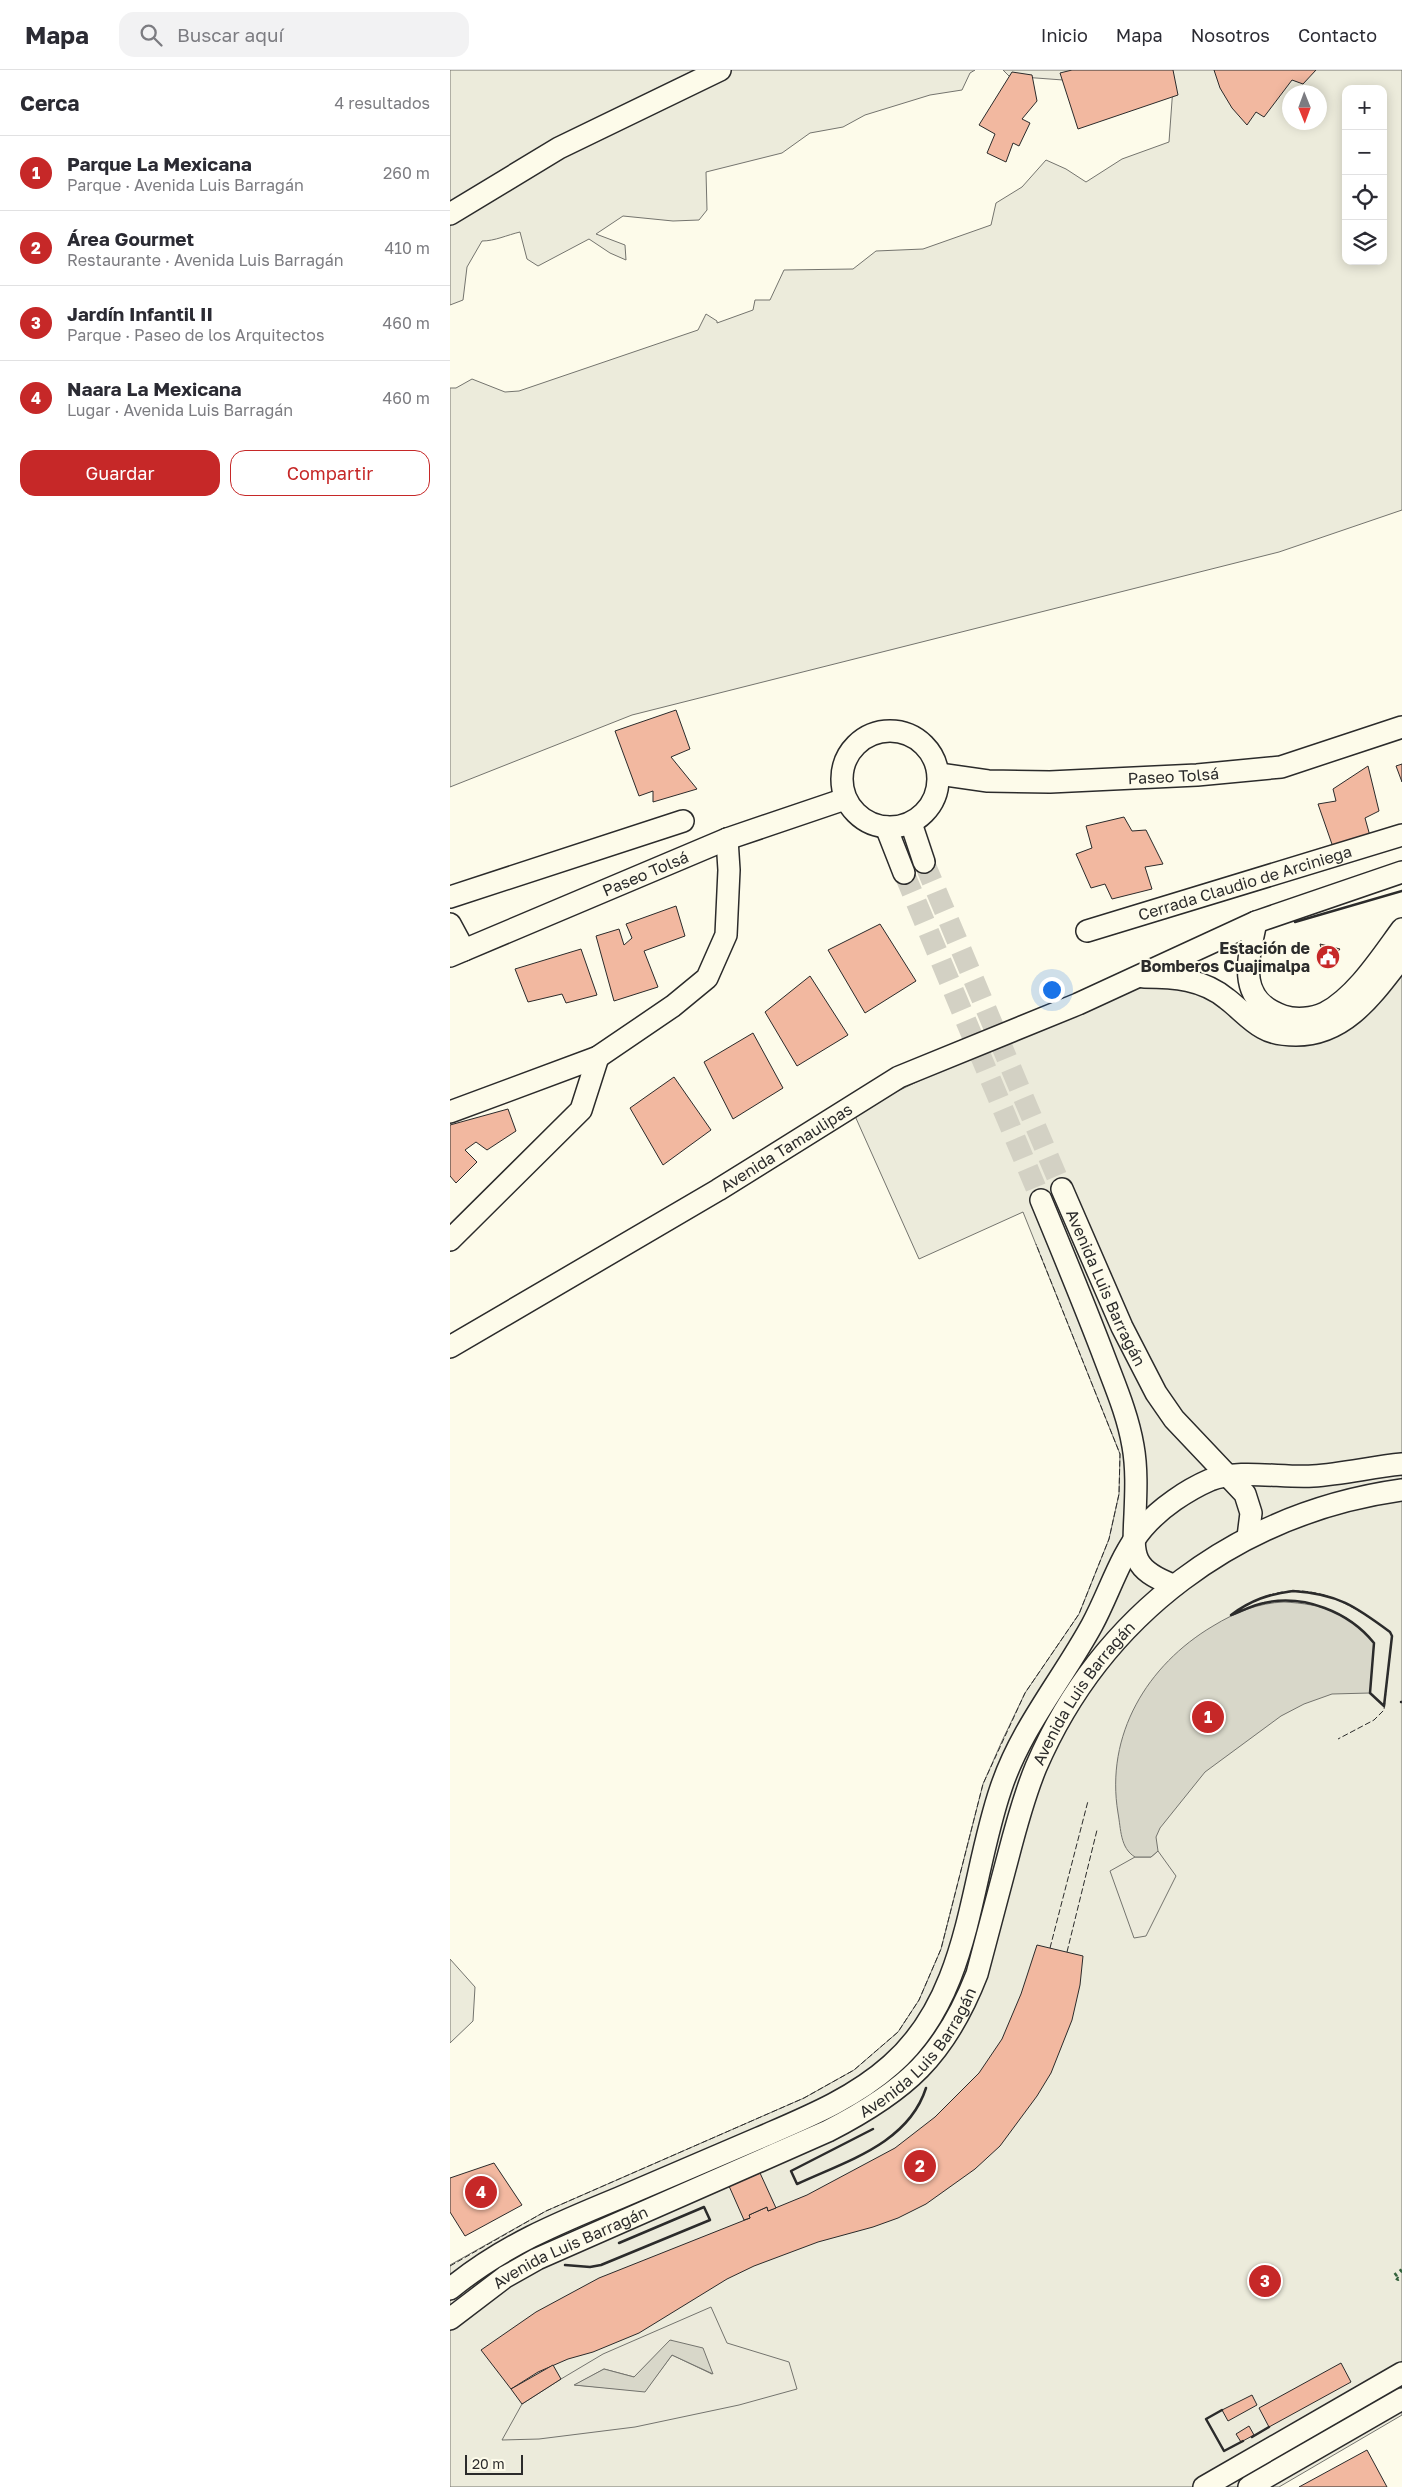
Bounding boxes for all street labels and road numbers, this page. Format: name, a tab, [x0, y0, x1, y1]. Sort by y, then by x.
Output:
street label: Paseo Tolsá	[1127, 763, 1220, 788]
street label: Cerrada Claudio de Arciniega	[1136, 841, 1354, 925]
street label: Paseo Tolsá	[599, 846, 691, 901]
street label: Avenida Tamaulipas	[716, 1099, 856, 1196]
street label: Avenida Luis Barragán	[1062, 1206, 1150, 1369]
street label: Avenida Luis Barragán	[1028, 1617, 1139, 1768]
street label: Avenida Luis Barragán	[856, 1984, 980, 2122]
street label: Avenida Luis Barragán	[488, 2202, 651, 2293]

